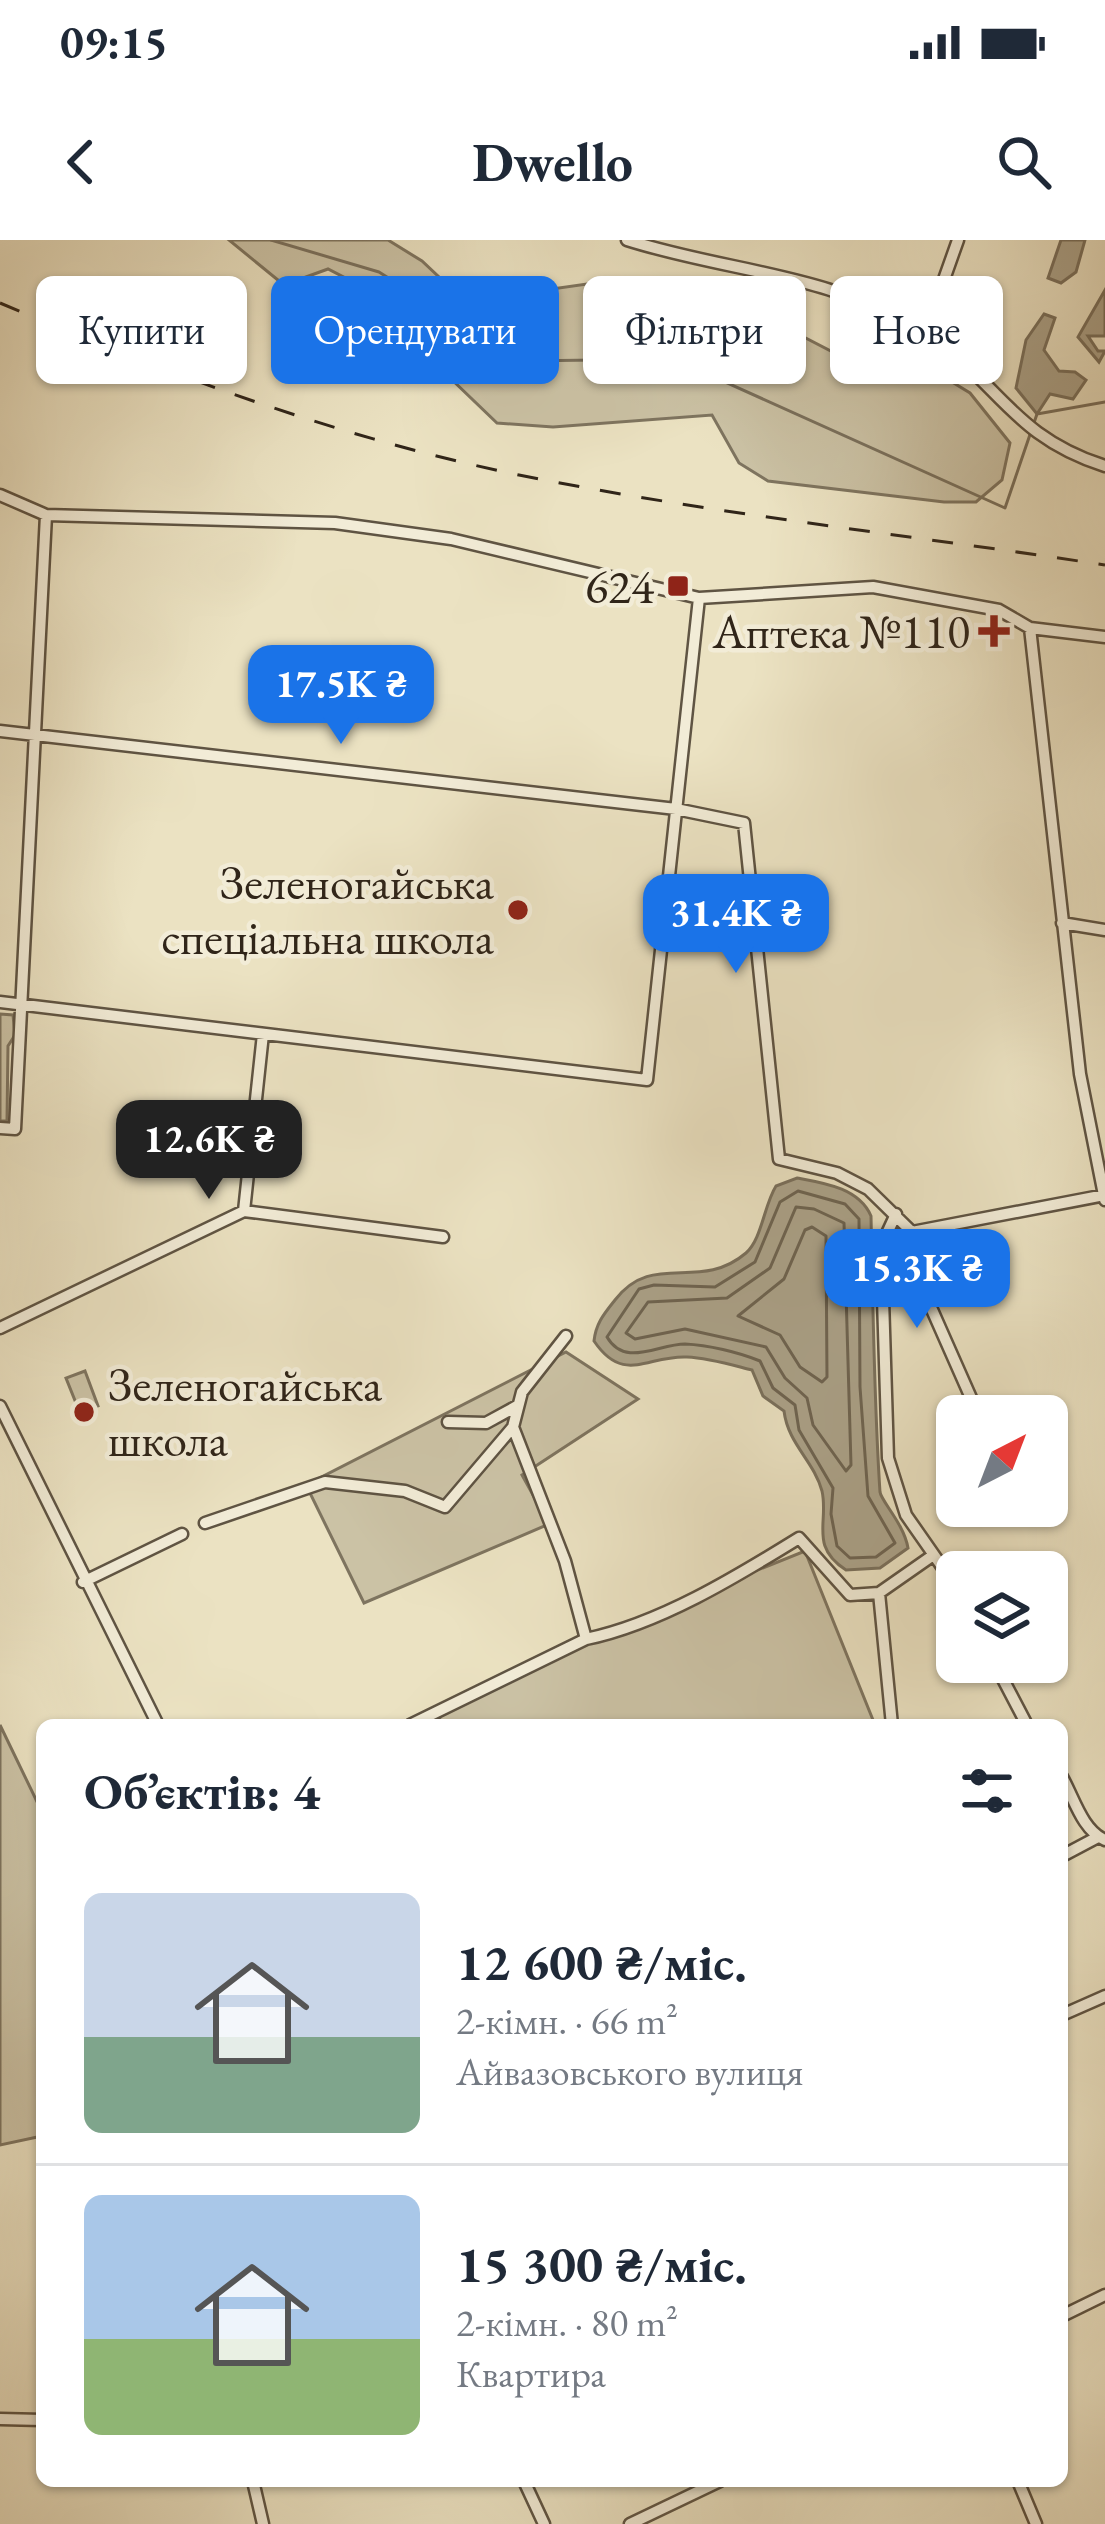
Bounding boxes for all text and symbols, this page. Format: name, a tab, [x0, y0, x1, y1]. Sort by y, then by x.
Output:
text: 09:15	[60, 13, 168, 71]
text: Dwello	[472, 127, 633, 197]
icon: back	[48, 129, 114, 195]
icon: search	[991, 129, 1057, 195]
chip: Купити	[36, 276, 247, 384]
chip: Орендувати	[271, 276, 559, 384]
chip: Фільтри	[583, 276, 806, 384]
chip: Нове	[830, 276, 1003, 384]
place label: 624	[585, 555, 655, 617]
marker: 624	[665, 573, 691, 599]
place label: Аптека №110	[712, 600, 970, 662]
marker: Аптека №110	[981, 618, 1007, 644]
pin: 17.5K ₴	[230, 645, 452, 747]
text: 17.5K ₴	[275, 658, 407, 709]
place label: Зеленогайська спеціальна школа	[161, 851, 495, 968]
pin: 31.4K ₴	[625, 874, 847, 976]
text: 31.4K ₴	[670, 887, 802, 938]
marker: Зеленогайська спеціальна школа	[505, 897, 531, 923]
pin: 12.6K ₴	[98, 1100, 320, 1202]
text: 12.6K ₴	[143, 1113, 275, 1164]
pin: 15.3K ₴	[806, 1229, 1028, 1331]
text: 15.3K ₴	[851, 1242, 983, 1293]
place label: Зеленогайська школа	[108, 1353, 383, 1470]
north arrow	[936, 1395, 1068, 1527]
map controls	[936, 1395, 1068, 1683]
marker: Зеленогайська школа	[71, 1399, 97, 1425]
button: layers	[936, 1551, 1068, 1683]
text: Об’єктів: 4	[84, 1758, 320, 1824]
icon: filters	[954, 1758, 1020, 1824]
text: 12 600 ₴/міс.	[456, 1929, 747, 1995]
icon: home	[180, 1941, 324, 2085]
text: 2-кімн. · 66 m²	[456, 1995, 678, 2046]
text: Айвазовського вулиця	[456, 2046, 803, 2097]
text: 15 300 ₴/міс.	[456, 2231, 747, 2297]
icon: home	[180, 2243, 324, 2387]
text: 2-кімн. · 80 m²	[456, 2297, 678, 2348]
text: Квартира	[456, 2348, 606, 2399]

